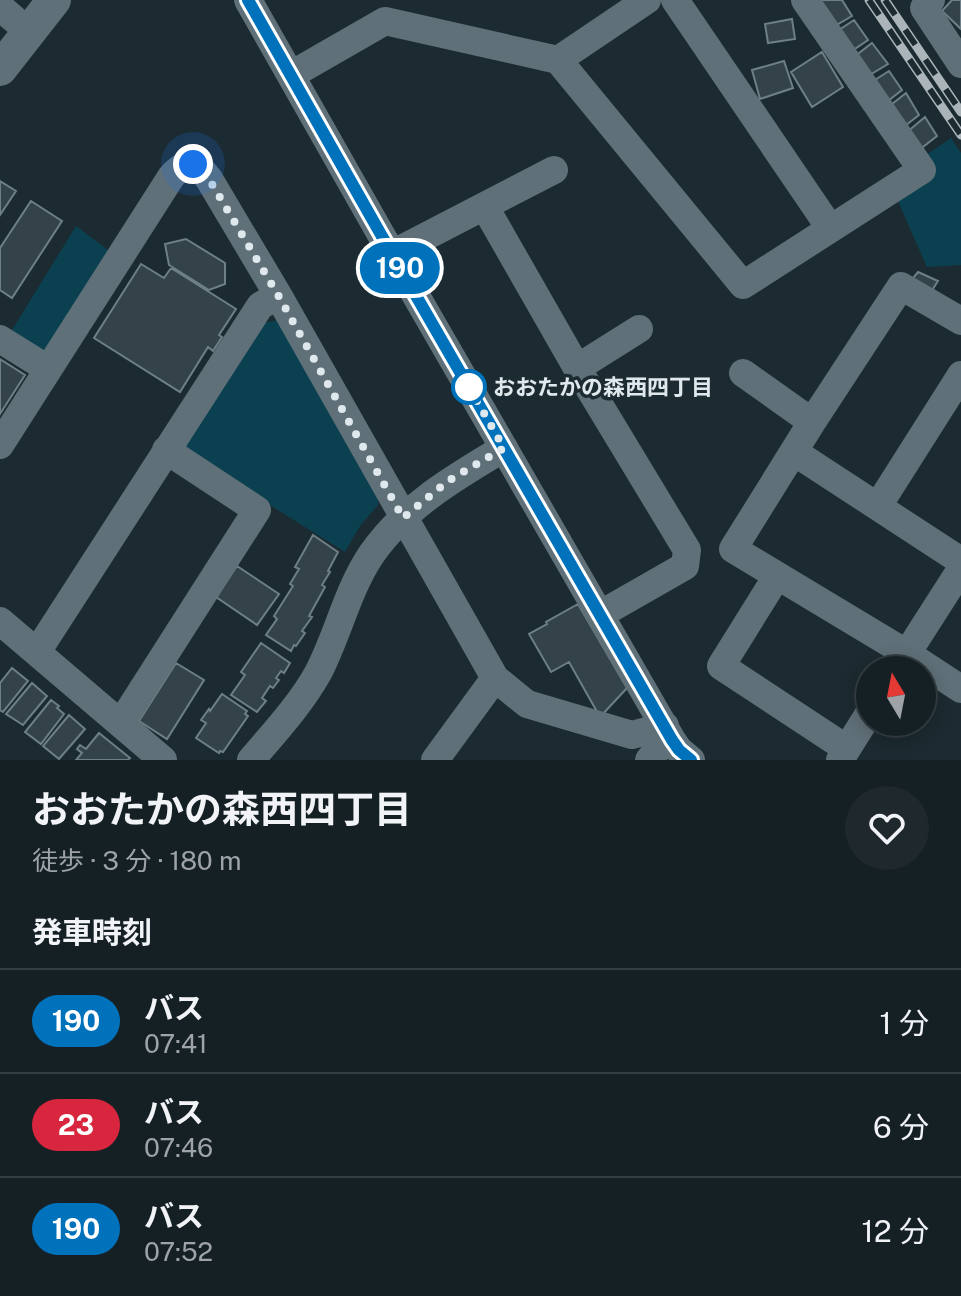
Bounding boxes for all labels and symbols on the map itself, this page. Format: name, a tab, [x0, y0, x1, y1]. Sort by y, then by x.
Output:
your location	[173, 144, 213, 184]
line badge: 190	[354, 242, 446, 294]
marker: おおたかの森西四丁目	[452, 370, 486, 404]
place label: おおたかの森西四丁目	[493, 374, 713, 400]
north arrow	[856, 656, 936, 736]

